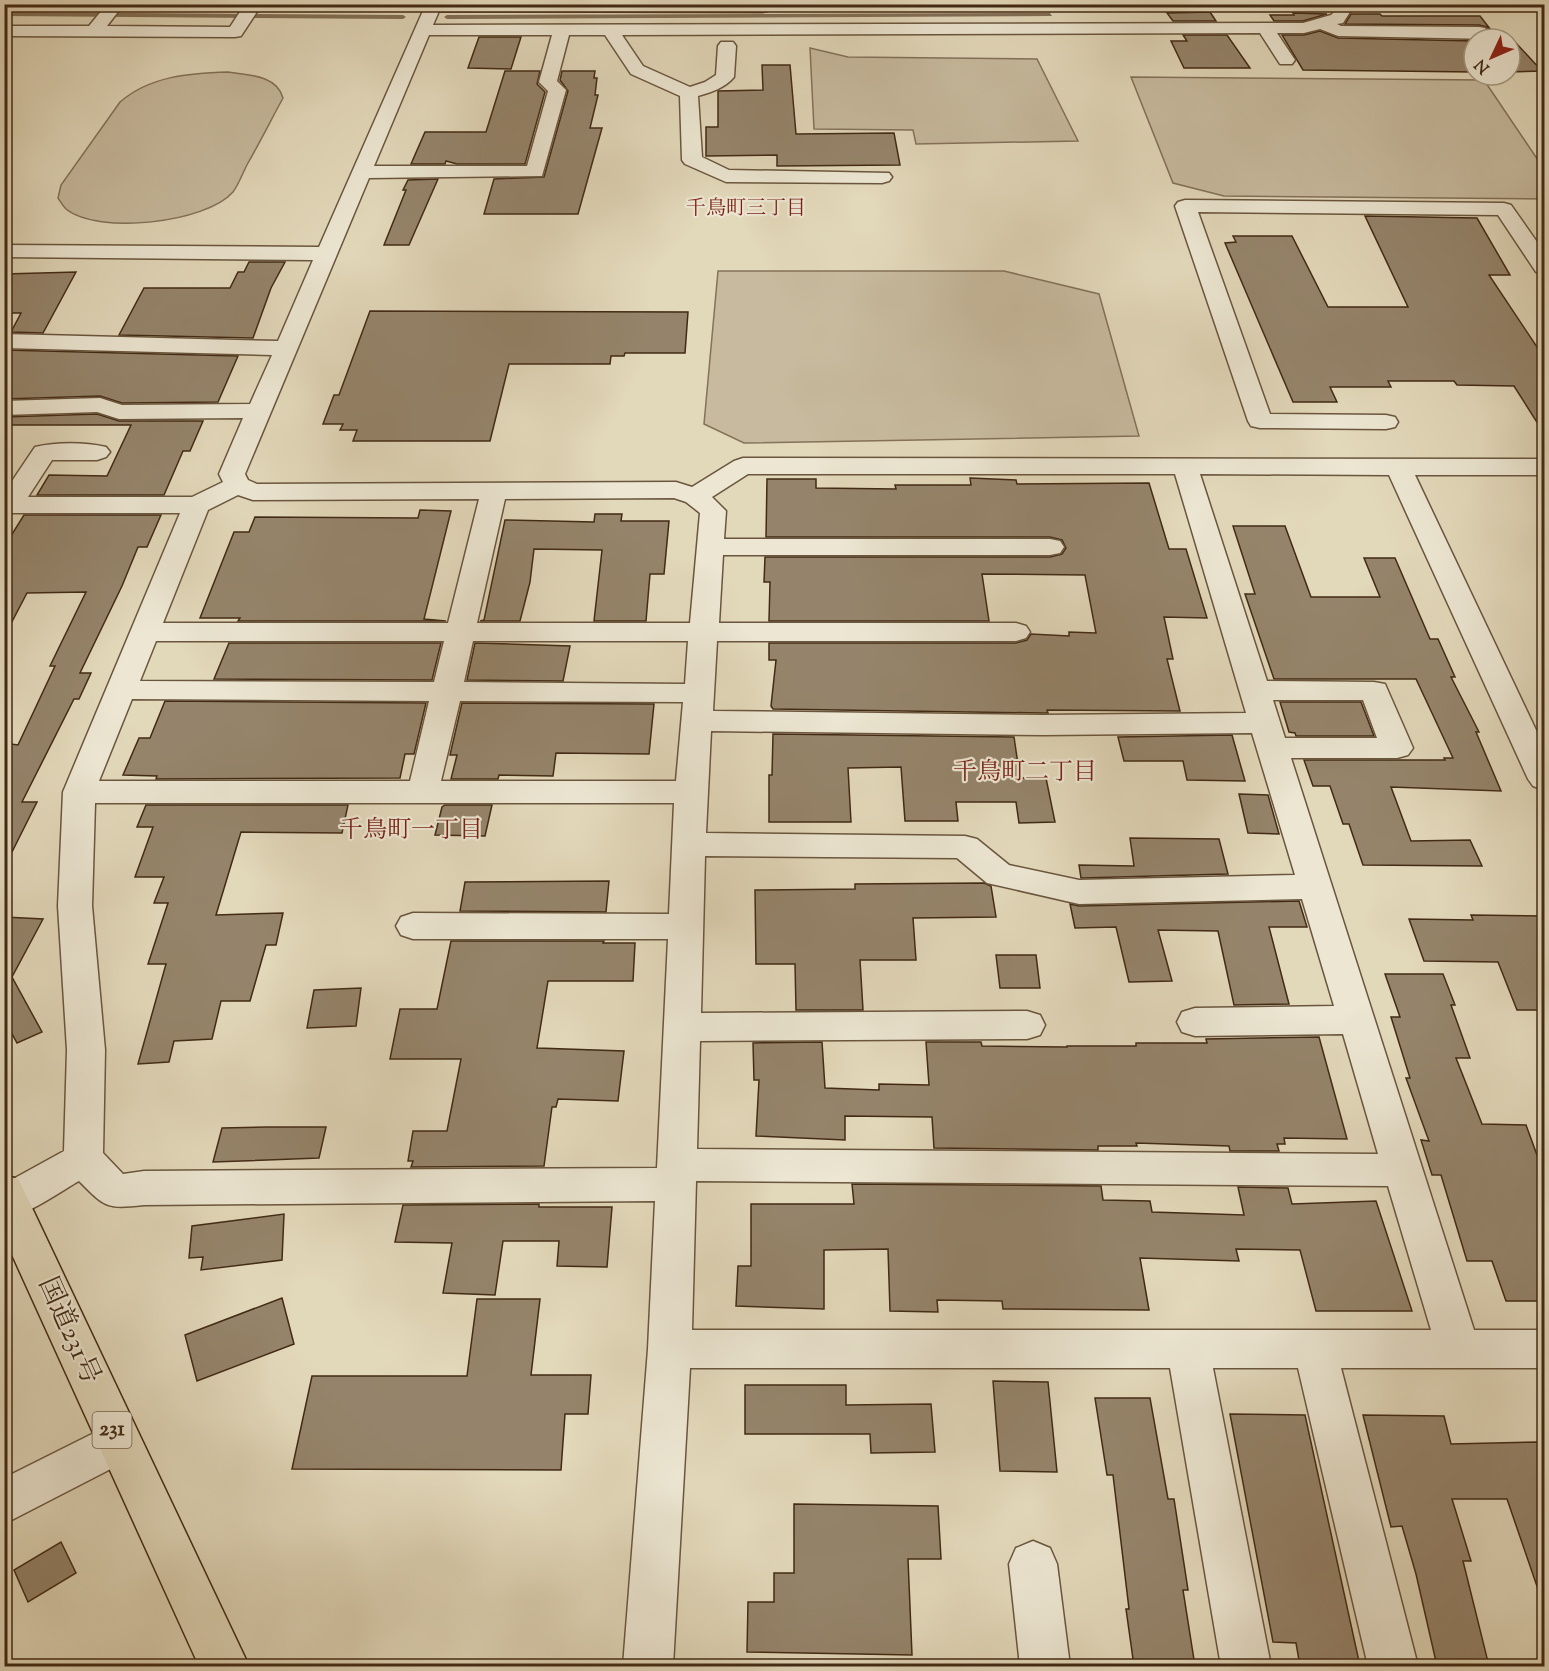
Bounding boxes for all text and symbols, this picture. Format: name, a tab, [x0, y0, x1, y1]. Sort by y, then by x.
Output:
north arrow	[1462, 27, 1522, 87]
text: N	[1470, 53, 1496, 78]
district label: 千鳥町三丁目	[686, 195, 806, 224]
district label: 千鳥町二丁目	[953, 756, 1097, 790]
district label: 千鳥町一丁目	[339, 814, 483, 848]
street label: 国道231号	[27, 1271, 109, 1391]
road number: 231	[92, 1412, 132, 1448]

